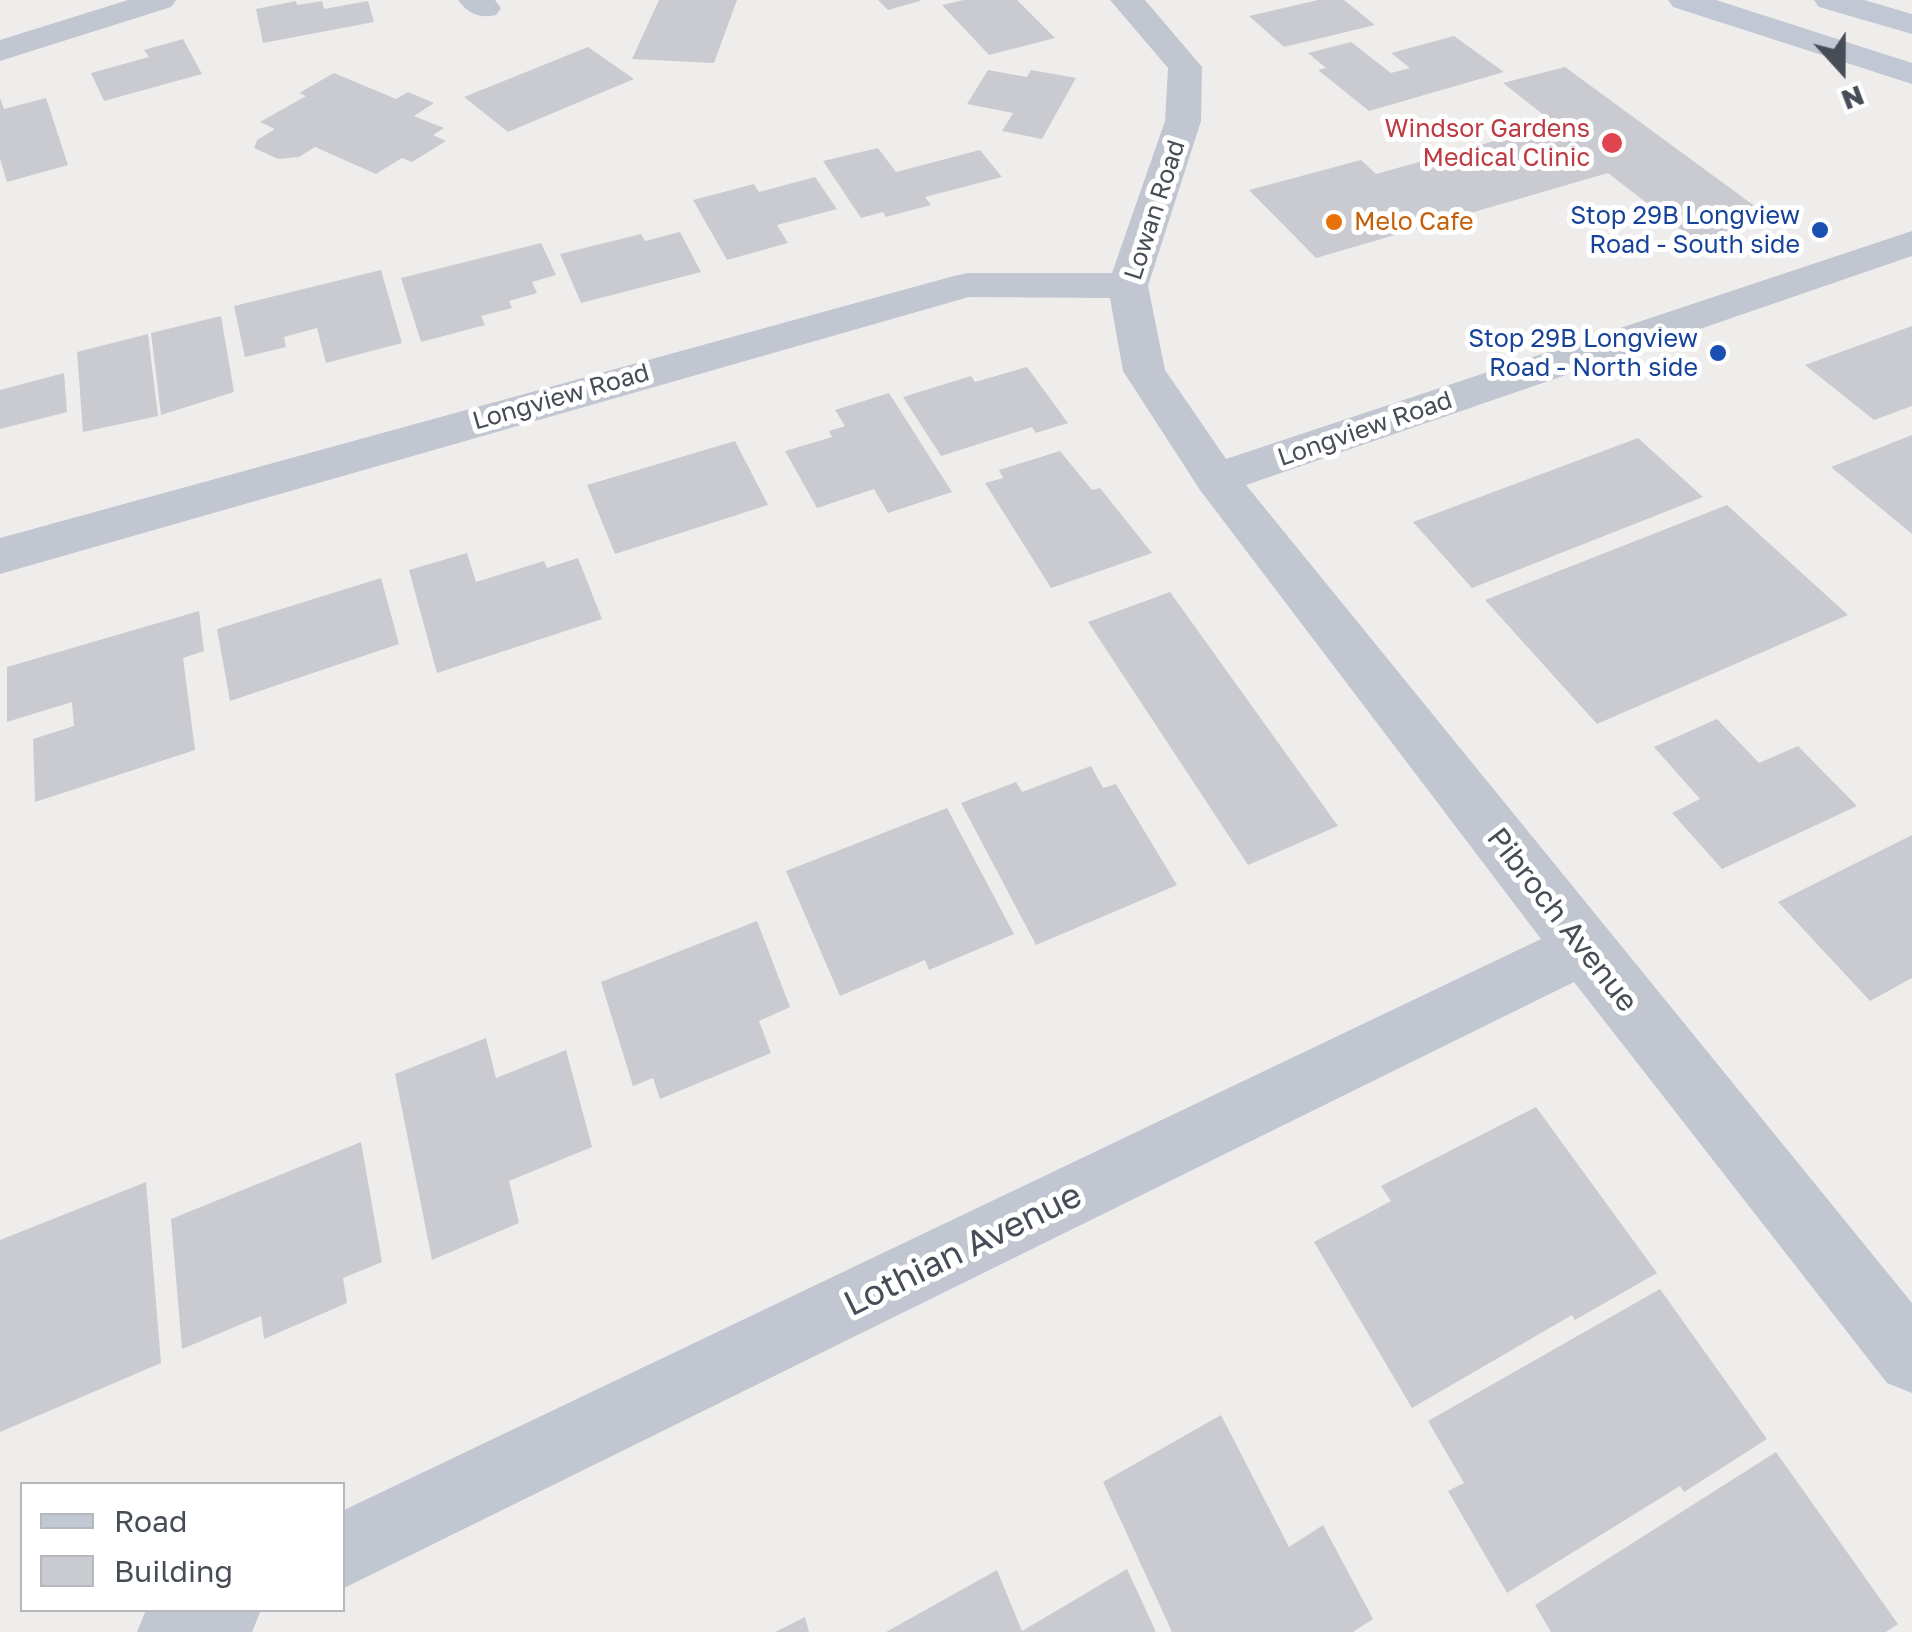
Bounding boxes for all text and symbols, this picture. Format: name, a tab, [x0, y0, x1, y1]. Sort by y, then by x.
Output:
north arrow	[1792, 20, 1892, 120]
text: N	[1837, 79, 1869, 118]
place label: Windsor Gardens Medical Clinic	[1385, 114, 1590, 173]
marker: Windsor Gardens Medical Clinic	[1599, 130, 1625, 156]
street label: Lowan Road	[1118, 136, 1192, 284]
place label: Stop 29B Longview Road - South side	[1570, 201, 1800, 260]
place label: Melo Cafe	[1354, 207, 1473, 237]
marker: Melo Cafe	[1323, 211, 1345, 233]
marker: Stop 29B Longview Road - South side	[1809, 219, 1831, 241]
place label: Stop 29B Longview Road - North side	[1468, 324, 1698, 383]
marker: Stop 29B Longview Road - North side	[1707, 342, 1729, 364]
street label: Longview Road	[469, 357, 653, 437]
street label: Longview Road	[1274, 385, 1456, 473]
street label: Pibroch Avenue	[1479, 821, 1645, 1019]
street label: Lothian Avenue	[837, 1174, 1089, 1326]
legend	[20, 1482, 345, 1612]
text: Road	[114, 1503, 188, 1539]
text: Building	[114, 1553, 233, 1589]

